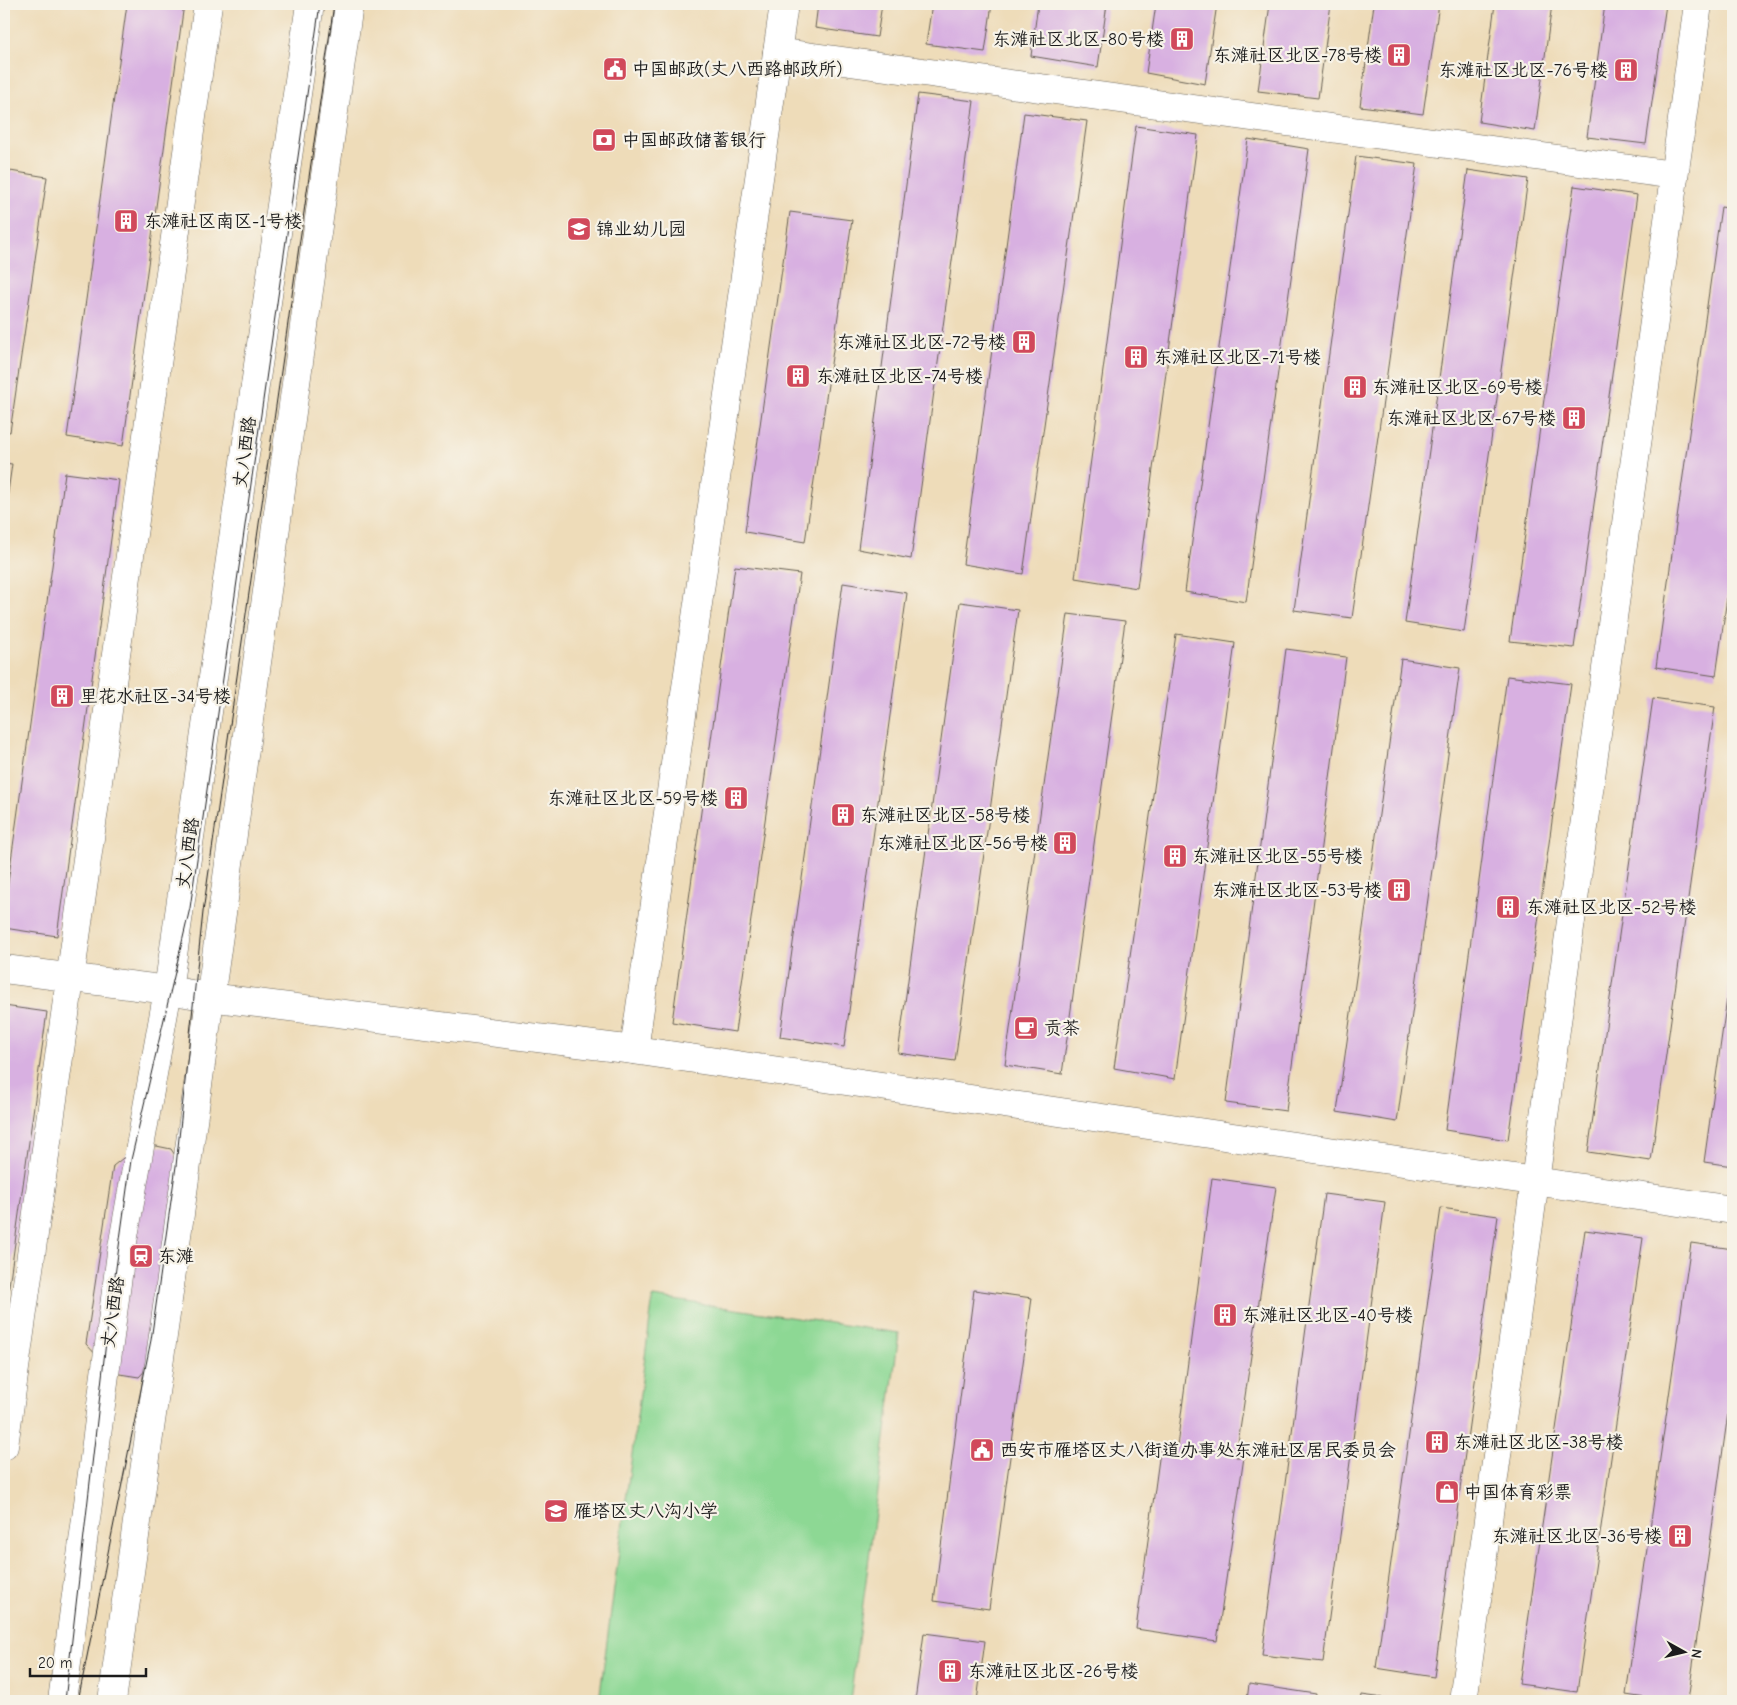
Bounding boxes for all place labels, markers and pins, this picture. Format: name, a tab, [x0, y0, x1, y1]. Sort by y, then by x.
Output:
building icon: 东滩社区北区-80号楼	[1169, 26, 1195, 52]
place label: 东滩社区北区-80号楼	[993, 29, 1164, 50]
building icon: 东滩社区北区-78号楼	[1386, 42, 1412, 68]
place label: 东滩社区北区-78号楼	[1213, 45, 1382, 66]
public building icon: 中国邮政(丈八西路邮政所)	[602, 56, 628, 82]
building icon: 东滩社区北区-76号楼	[1613, 57, 1639, 83]
place label: 中国邮政(丈八西路邮政所)	[632, 59, 842, 80]
place label: 东滩社区北区-76号楼	[1439, 60, 1608, 81]
bank icon: 中国邮政储蓄银行	[591, 127, 617, 153]
place label: 中国邮政储蓄银行	[622, 130, 766, 151]
building icon: 东滩社区南区-1号楼	[113, 208, 139, 234]
place label: 东滩社区南区-1号楼	[144, 211, 302, 232]
school or university icon: 锦业幼儿园	[566, 216, 592, 242]
place label: 锦业幼儿园	[596, 219, 686, 240]
building icon: 东滩社区北区-72号楼	[1011, 329, 1037, 355]
place label: 东滩社区北区-72号楼	[837, 332, 1006, 353]
building icon: 东滩社区北区-71号楼	[1123, 344, 1149, 370]
place label: 东滩社区北区-71号楼	[1154, 347, 1321, 368]
building icon: 东滩社区北区-74号楼	[785, 363, 811, 389]
place label: 东滩社区北区-74号楼	[816, 366, 983, 387]
building icon: 东滩社区北区-69号楼	[1342, 374, 1368, 400]
place label: 东滩社区北区-69号楼	[1372, 377, 1543, 398]
building icon: 东滩社区北区-67号楼	[1561, 405, 1587, 431]
place label: 东滩社区北区-67号楼	[1386, 408, 1556, 429]
building icon: 里花水社区-34号楼	[49, 683, 75, 709]
place label: 里花水社区-34号楼	[80, 686, 231, 707]
building icon: 东滩社区北区-59号楼	[723, 785, 749, 811]
place label: 东滩社区北区-59号楼	[547, 788, 718, 809]
building icon: 东滩社区北区-58号楼	[830, 802, 856, 828]
place label: 东滩社区北区-58号楼	[860, 805, 1030, 826]
building icon: 东滩社区北区-56号楼	[1052, 830, 1078, 856]
place label: 东滩社区北区-56号楼	[877, 833, 1048, 854]
building icon: 东滩社区北区-55号楼	[1162, 843, 1188, 869]
place label: 东滩社区北区-55号楼	[1192, 846, 1363, 867]
building icon: 东滩社区北区-53号楼	[1386, 877, 1412, 903]
place label: 东滩社区北区-53号楼	[1212, 880, 1382, 901]
building icon: 东滩社区北区-52号楼	[1495, 894, 1521, 920]
place label: 东滩社区北区-52号楼	[1526, 897, 1696, 918]
cafe icon: 贡茶	[1013, 1015, 1039, 1041]
place label: 贡茶	[1044, 1018, 1080, 1039]
station icon: 东滩	[128, 1243, 154, 1269]
place label: 东滩	[158, 1246, 194, 1267]
building icon: 东滩社区北区-40号楼	[1212, 1302, 1238, 1328]
place label: 东滩社区北区-40号楼	[1242, 1305, 1413, 1326]
building icon: 东滩社区北区-38号楼	[1424, 1429, 1450, 1455]
place label: 东滩社区北区-38号楼	[1454, 1432, 1624, 1453]
public building icon: 西安市雁塔区丈八街道办事处东滩社区居民委员会	[969, 1437, 995, 1463]
place label: 西安市雁塔区丈八街道办事处东滩社区居民委员会	[1000, 1440, 1396, 1461]
shop icon: 中国体育彩票	[1434, 1479, 1460, 1505]
place label: 中国体育彩票	[1464, 1482, 1572, 1503]
school or university icon: 雁塔区丈八沟小学	[543, 1498, 569, 1524]
place label: 雁塔区丈八沟小学	[574, 1501, 718, 1522]
building icon: 东滩社区北区-36号楼	[1667, 1523, 1693, 1549]
place label: 东滩社区北区-36号楼	[1492, 1526, 1662, 1547]
building icon: 东滩社区北区-26号楼	[937, 1658, 963, 1684]
place label: 东滩社区北区-26号楼	[968, 1661, 1138, 1682]

